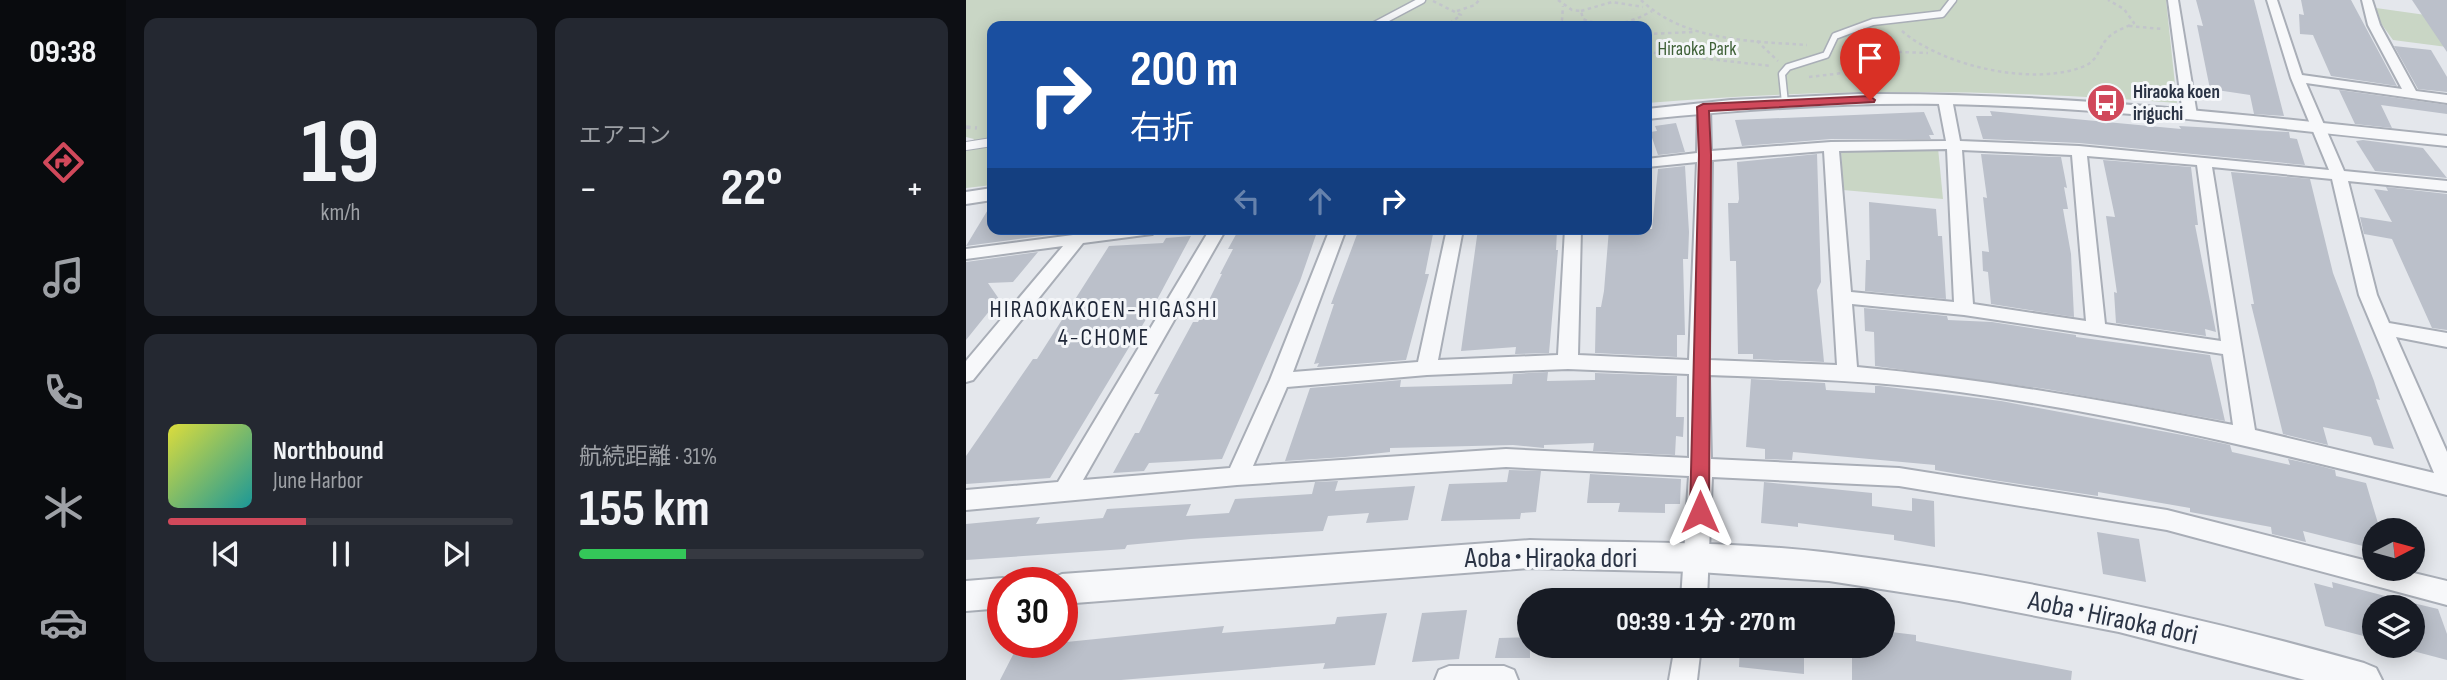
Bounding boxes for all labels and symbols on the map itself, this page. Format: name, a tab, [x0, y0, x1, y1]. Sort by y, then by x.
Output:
pin	[1840, 28, 1900, 100]
park label: Hiraoka Park	[1658, 38, 1737, 61]
place label: Hiraoka koen iriguchi	[2133, 81, 2220, 126]
bus stop icon: Hiraoka koen iriguchi	[2085, 82, 2127, 124]
district label: HIRAOKAKOEN-HIGASHI 4-CHOME	[989, 295, 1219, 352]
position arrow	[1663, 475, 1737, 549]
north arrow	[2362, 518, 2426, 581]
street label: Aoba･Hiraoka dori	[1464, 542, 1637, 575]
speed limit sign: 30	[987, 567, 1078, 658]
street label: Aoba･Hiraoka dori	[2024, 584, 2201, 652]

